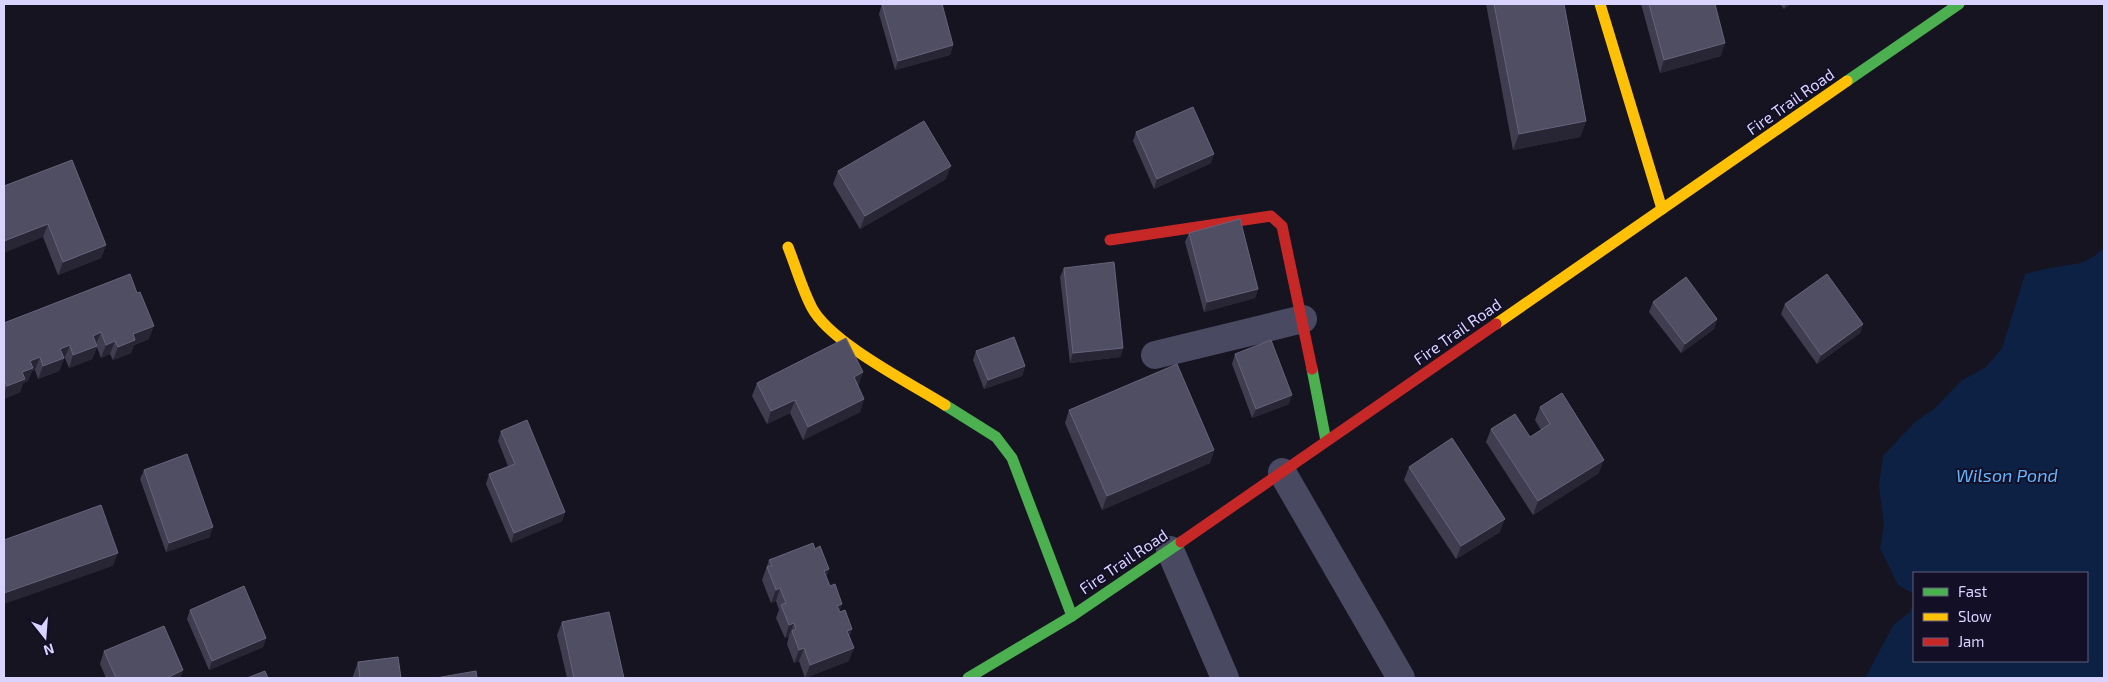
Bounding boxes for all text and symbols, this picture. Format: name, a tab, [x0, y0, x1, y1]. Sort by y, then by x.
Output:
street label: Fire Trail Road	[1743, 64, 1837, 138]
street label: Fire Trail Road	[1410, 294, 1504, 368]
water label: Wilson Pond	[1956, 464, 2058, 486]
street label: Fire Trail Road	[1075, 525, 1171, 597]
legend	[1913, 572, 2088, 662]
text: Fast	[1958, 582, 1988, 600]
text: Slow	[1958, 607, 1992, 625]
north arrow	[20, 612, 70, 662]
text: Jam	[1958, 632, 1984, 650]
text: N	[42, 640, 56, 660]

